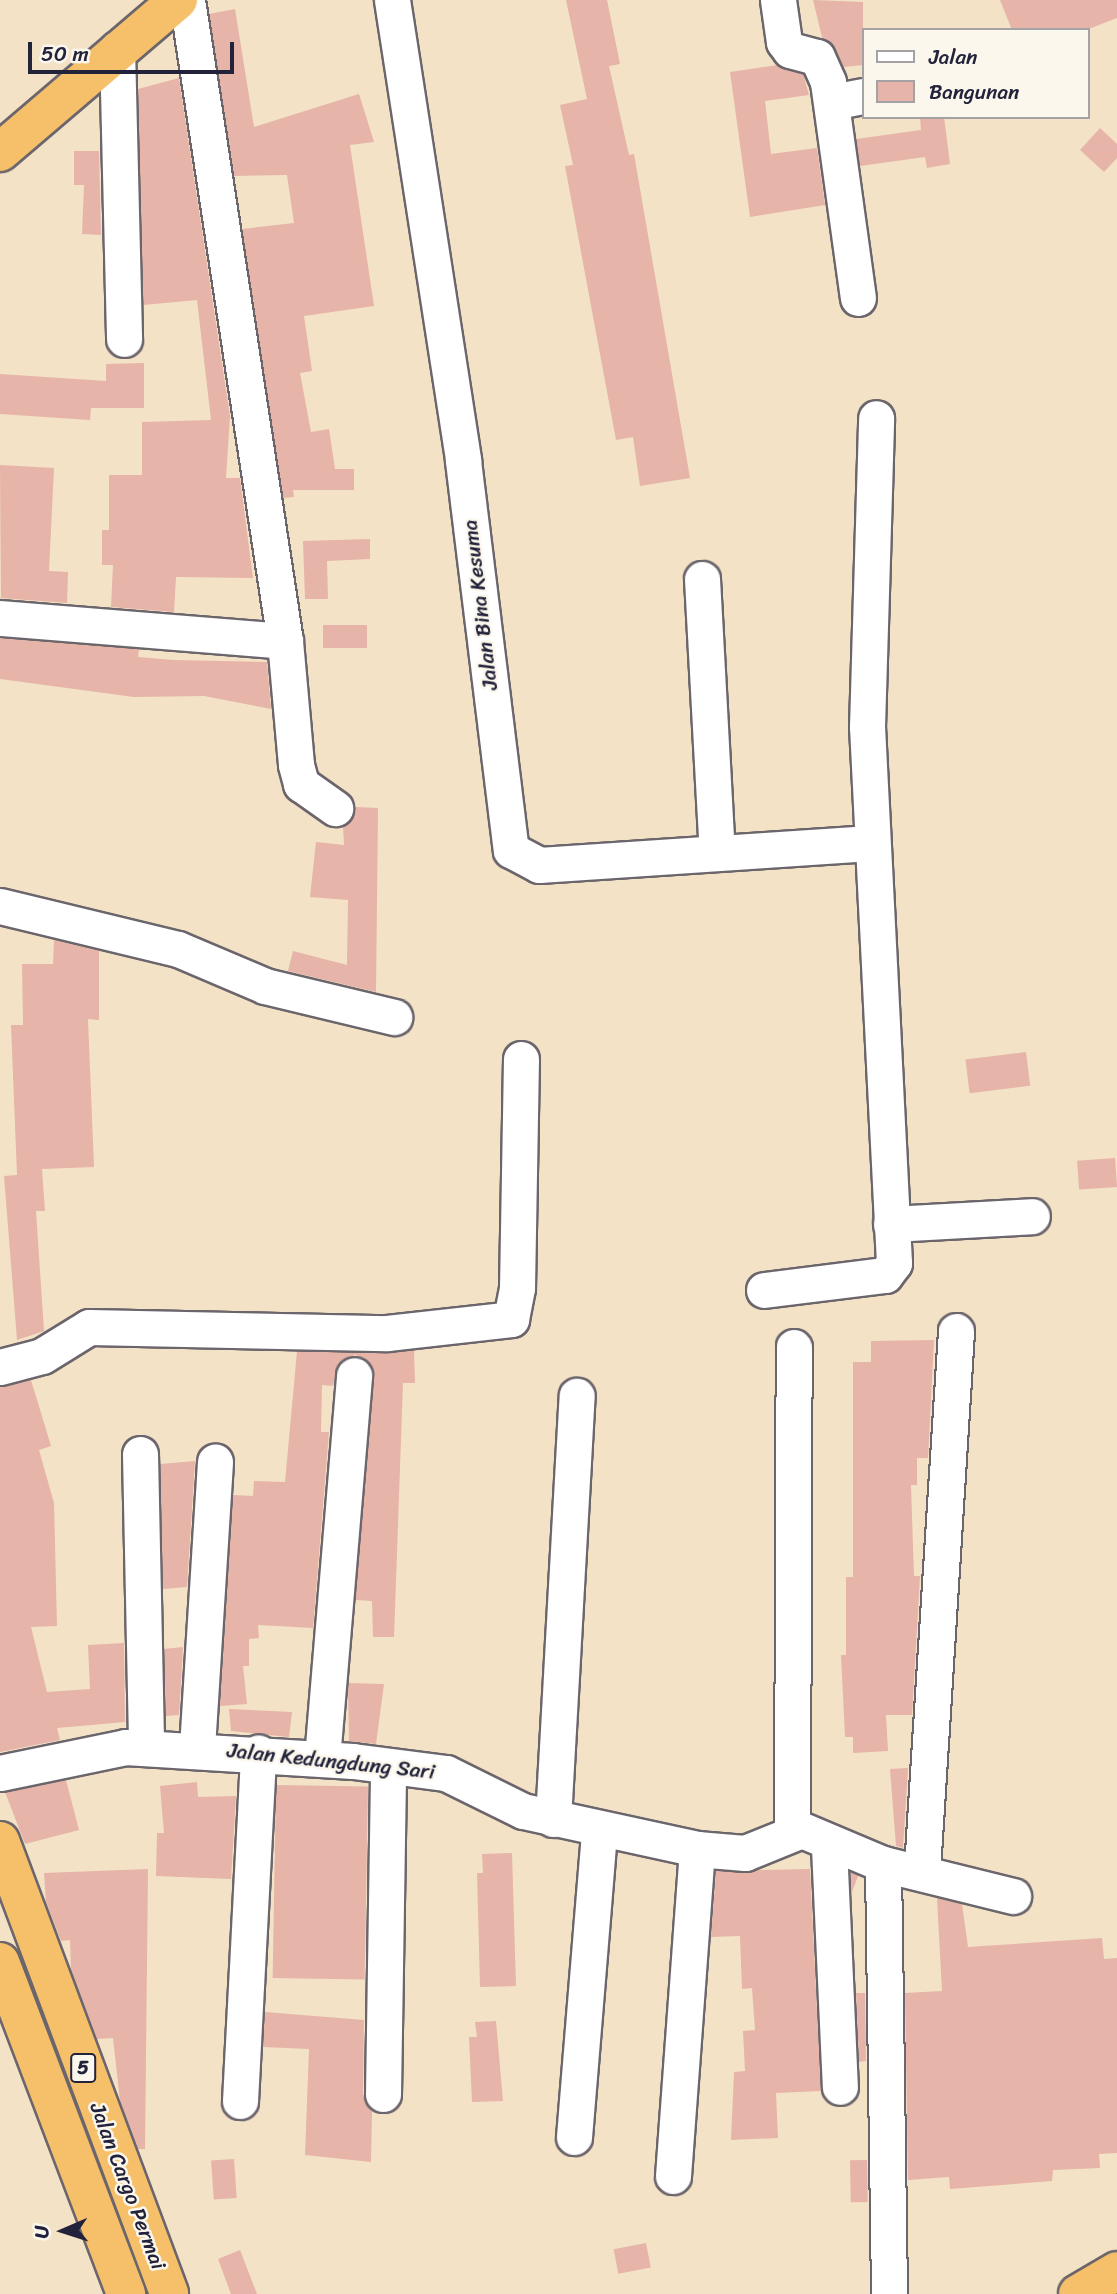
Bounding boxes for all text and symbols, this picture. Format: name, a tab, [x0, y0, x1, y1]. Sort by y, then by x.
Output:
scale bar	[32, 28, 238, 72]
legend	[862, 28, 1089, 119]
text: 50 m	[41, 35, 89, 73]
text: Jalan	[929, 38, 977, 76]
text: Bangunan	[929, 73, 1019, 111]
street label: Jalan Bina Kesuma	[457, 518, 503, 692]
street label: Jalan Kedungdung Sari	[226, 1738, 436, 1784]
road number: 5	[69, 2052, 97, 2084]
street label: Jalan Cargo Permai	[84, 2099, 172, 2273]
north arrow	[28, 2196, 98, 2266]
text: U	[25, 2225, 58, 2239]

